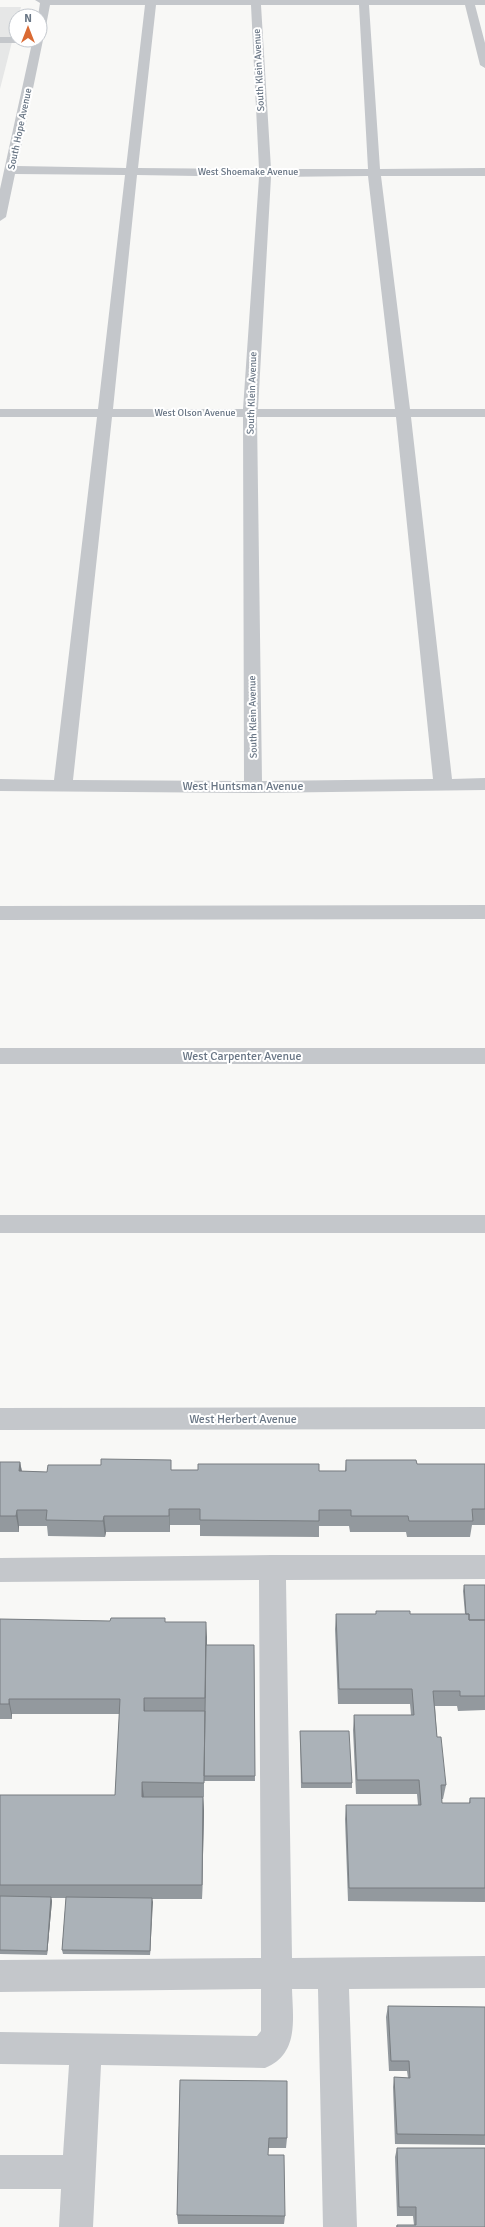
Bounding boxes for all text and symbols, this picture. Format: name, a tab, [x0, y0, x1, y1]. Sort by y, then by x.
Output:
north arrow	[8, 8, 48, 48]
text: N	[24, 12, 32, 25]
street label: South Klein Avenue	[251, 28, 267, 112]
street label: South Hope Avenue	[5, 87, 35, 171]
street label: West Shoemake Avenue	[198, 166, 298, 178]
street label: South Klein Avenue	[245, 351, 259, 435]
street label: West Olson Avenue	[154, 407, 236, 419]
street label: South Klein Avenue	[246, 675, 260, 759]
street label: West Huntsman Avenue	[183, 779, 303, 794]
street label: West Carpenter Avenue	[182, 1049, 302, 1064]
street label: West Herbert Avenue	[189, 1412, 297, 1427]

